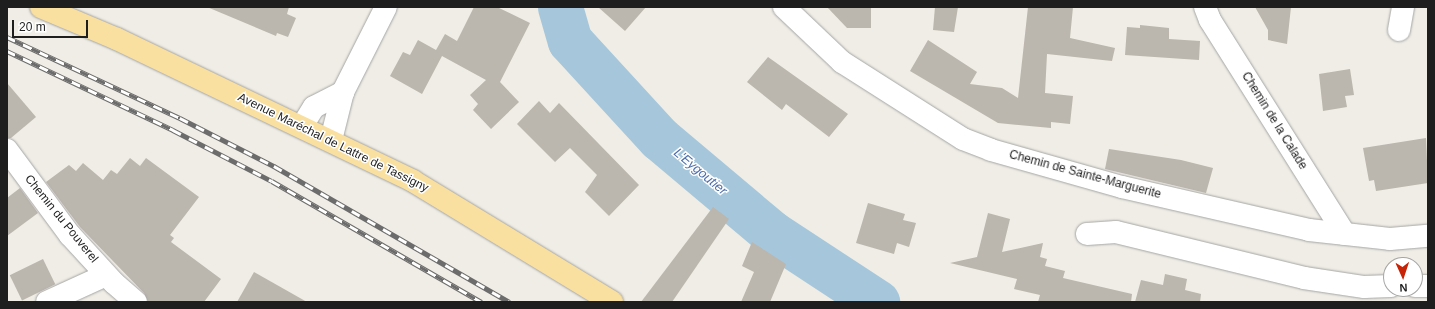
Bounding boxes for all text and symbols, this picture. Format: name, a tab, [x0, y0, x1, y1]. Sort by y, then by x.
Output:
scale bar	[14, 12, 90, 38]
text: 20 m	[19, 20, 46, 34]
street label: Chemin de la Calade	[1238, 70, 1310, 172]
street label: Avenue Maréchal de Lattre de Tassigny	[235, 90, 431, 196]
water label: L'Eygoutier	[670, 145, 730, 199]
street label: Chemin de Sainte-Marguerite	[1007, 148, 1163, 202]
street label: Chemin du Pouverel	[21, 172, 101, 266]
north arrow	[1383, 257, 1423, 297]
text: N	[1399, 282, 1408, 294]

